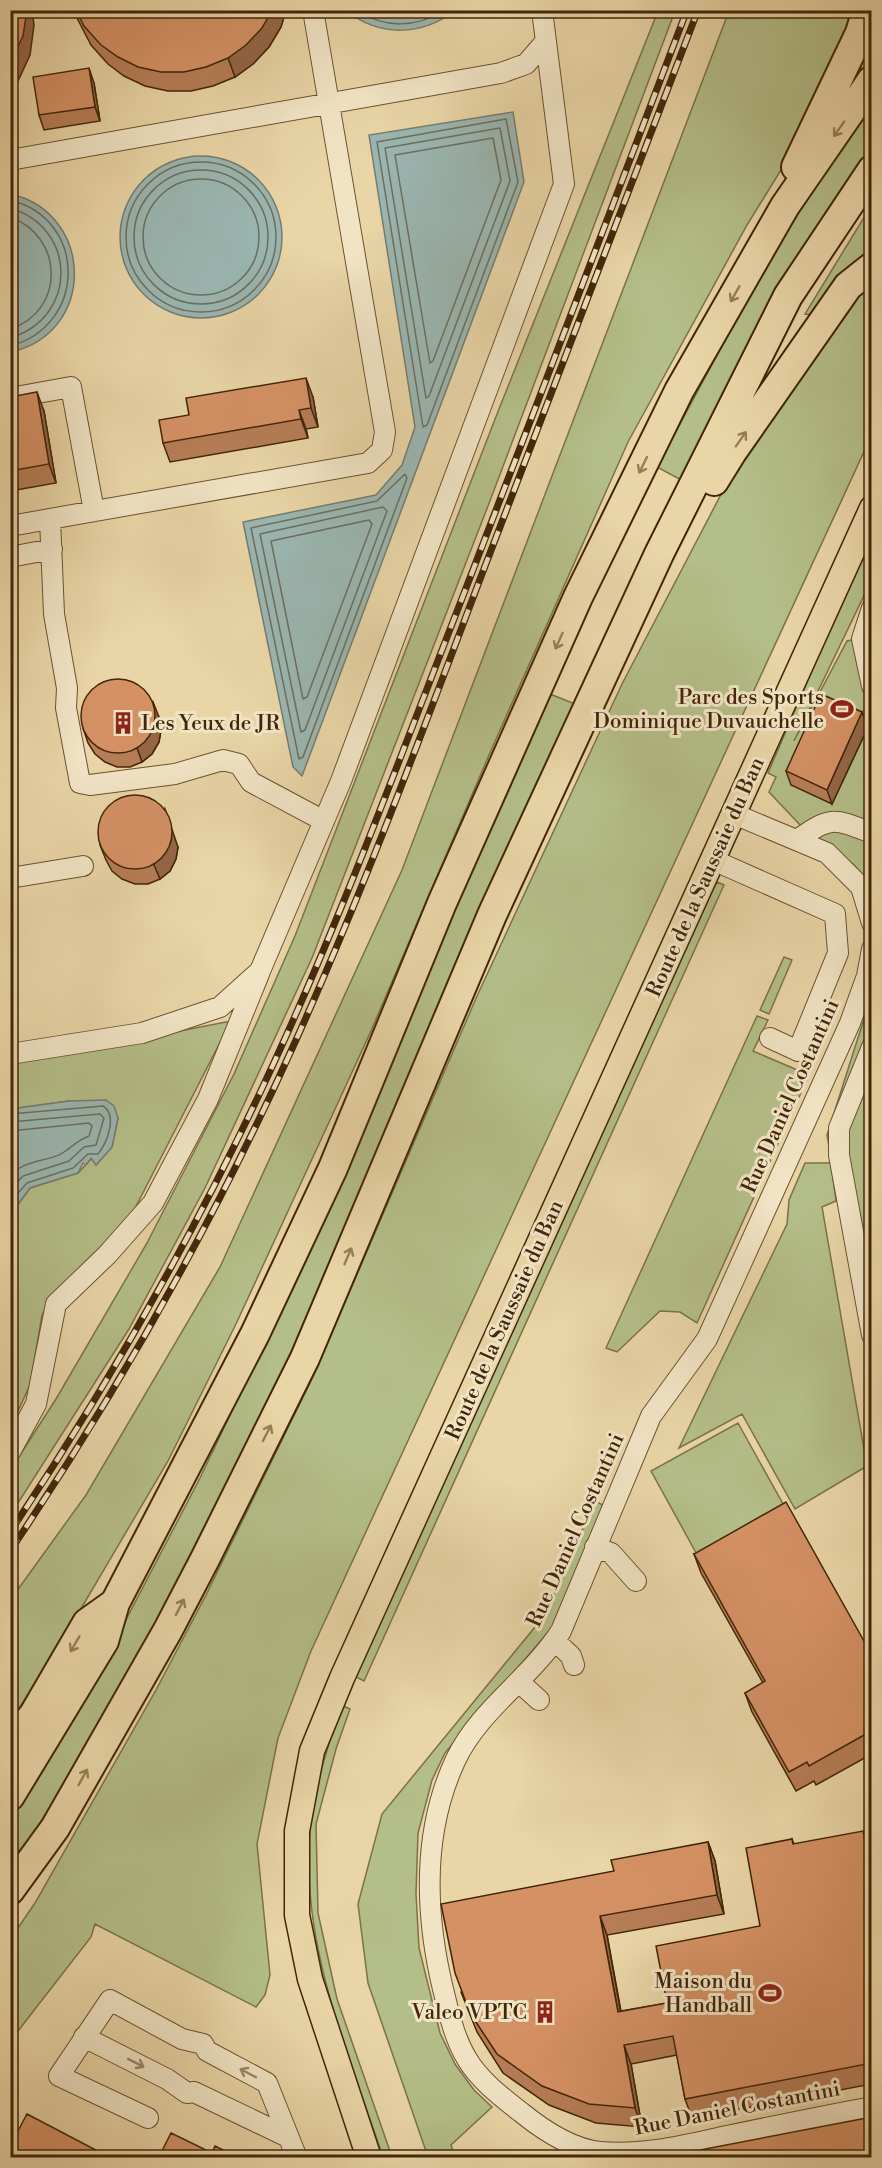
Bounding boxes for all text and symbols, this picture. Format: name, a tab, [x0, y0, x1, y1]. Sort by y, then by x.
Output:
one-way arrow	[833, 120, 845, 137]
one-way arrow	[729, 284, 740, 302]
one-way arrow	[735, 431, 747, 447]
one-way arrow	[636, 456, 648, 474]
one-way arrow	[552, 632, 564, 650]
place label: Parc des Sports Dominique Duvauchelle	[593, 685, 824, 735]
sports icon: Parc des Sports Dominique Duvauchelle	[829, 696, 855, 722]
building icon: Les Yeux de JR	[110, 710, 136, 736]
place label: Les Yeux de JR	[141, 711, 280, 737]
street label: Route de la Saussaie du Ban	[641, 753, 771, 1001]
street label: Rue Daniel Costantini	[736, 995, 845, 1197]
street label: Route de la Saussaie du Ban	[440, 1196, 570, 1444]
one-way arrow	[343, 1247, 354, 1266]
one-way arrow	[262, 1425, 274, 1443]
street label: Rue Daniel Costantini	[521, 1429, 630, 1631]
one-way arrow	[174, 1599, 186, 1617]
one-way arrow	[68, 1635, 80, 1652]
one-way arrow	[77, 1769, 89, 1786]
place label: Maison du Handball	[654, 1969, 752, 2019]
sports icon: Maison du Handball	[757, 1980, 783, 2006]
building icon: Valeo VPTC	[532, 1999, 558, 2025]
place label: Valeo VPTC	[410, 2000, 527, 2026]
one-way arrow	[127, 2058, 145, 2070]
one-way arrow	[239, 2066, 257, 2078]
street label: Rue Daniel Costantini	[632, 2076, 842, 2142]

